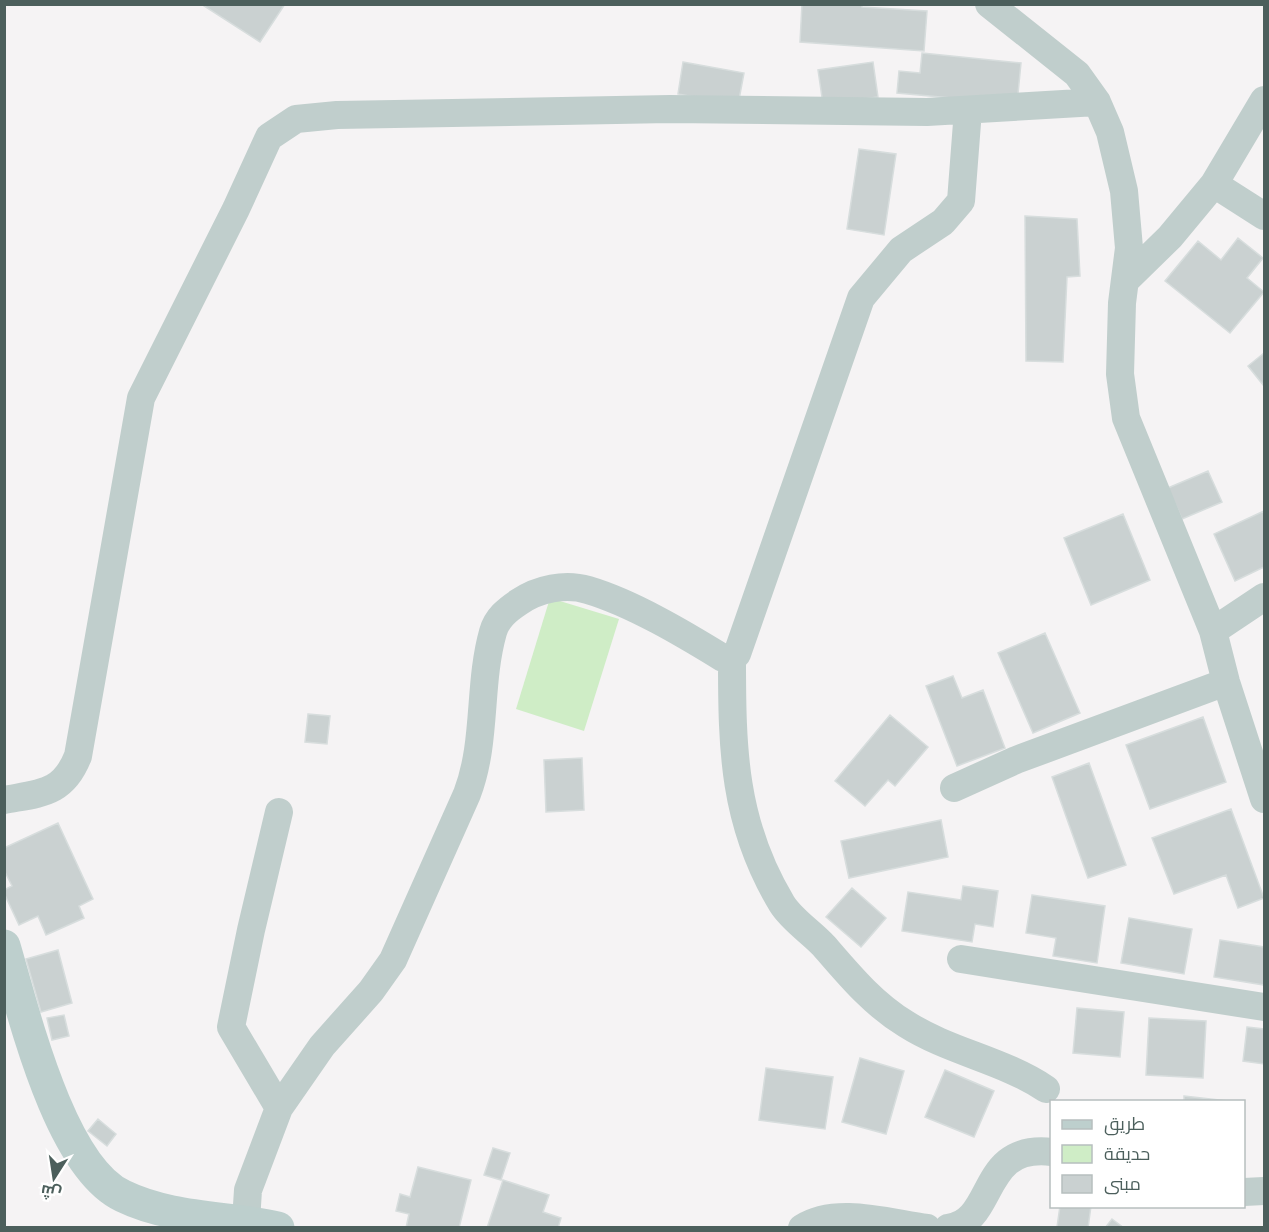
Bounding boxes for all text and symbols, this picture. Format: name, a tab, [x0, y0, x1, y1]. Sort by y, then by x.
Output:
legend	[1050, 1100, 1245, 1208]
text: طريق	[1104, 1113, 1145, 1136]
text: حديقة	[1104, 1143, 1150, 1164]
north arrow	[24, 1148, 84, 1208]
text: مبنى	[1104, 1173, 1141, 1195]
text: ش	[39, 1181, 63, 1204]

